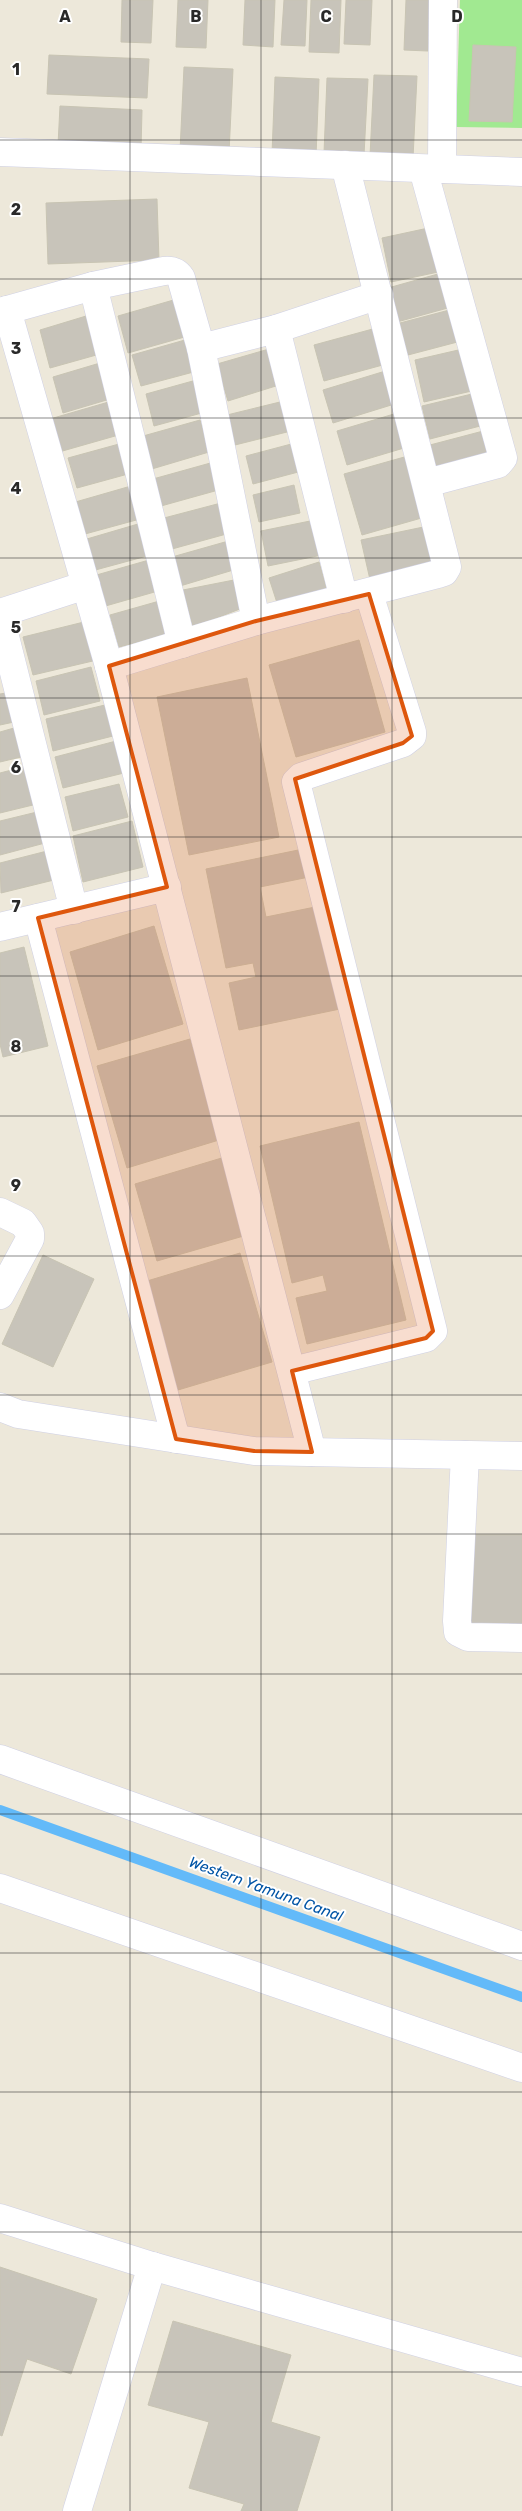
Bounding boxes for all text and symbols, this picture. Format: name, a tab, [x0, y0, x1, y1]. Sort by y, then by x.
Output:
text: A	[59, 7, 71, 26]
text: B	[190, 7, 202, 26]
text: C	[320, 7, 332, 26]
text: D	[451, 7, 463, 26]
text: 1	[12, 60, 20, 79]
text: 2	[11, 200, 21, 219]
text: 3	[11, 339, 21, 358]
text: 4	[11, 479, 22, 498]
text: 5	[11, 618, 21, 637]
text: 6	[11, 758, 21, 777]
text: 7	[11, 897, 21, 916]
text: 8	[11, 1037, 22, 1056]
text: 9	[11, 1176, 21, 1195]
water label: Western Yamuna Canal	[187, 1853, 346, 1925]

